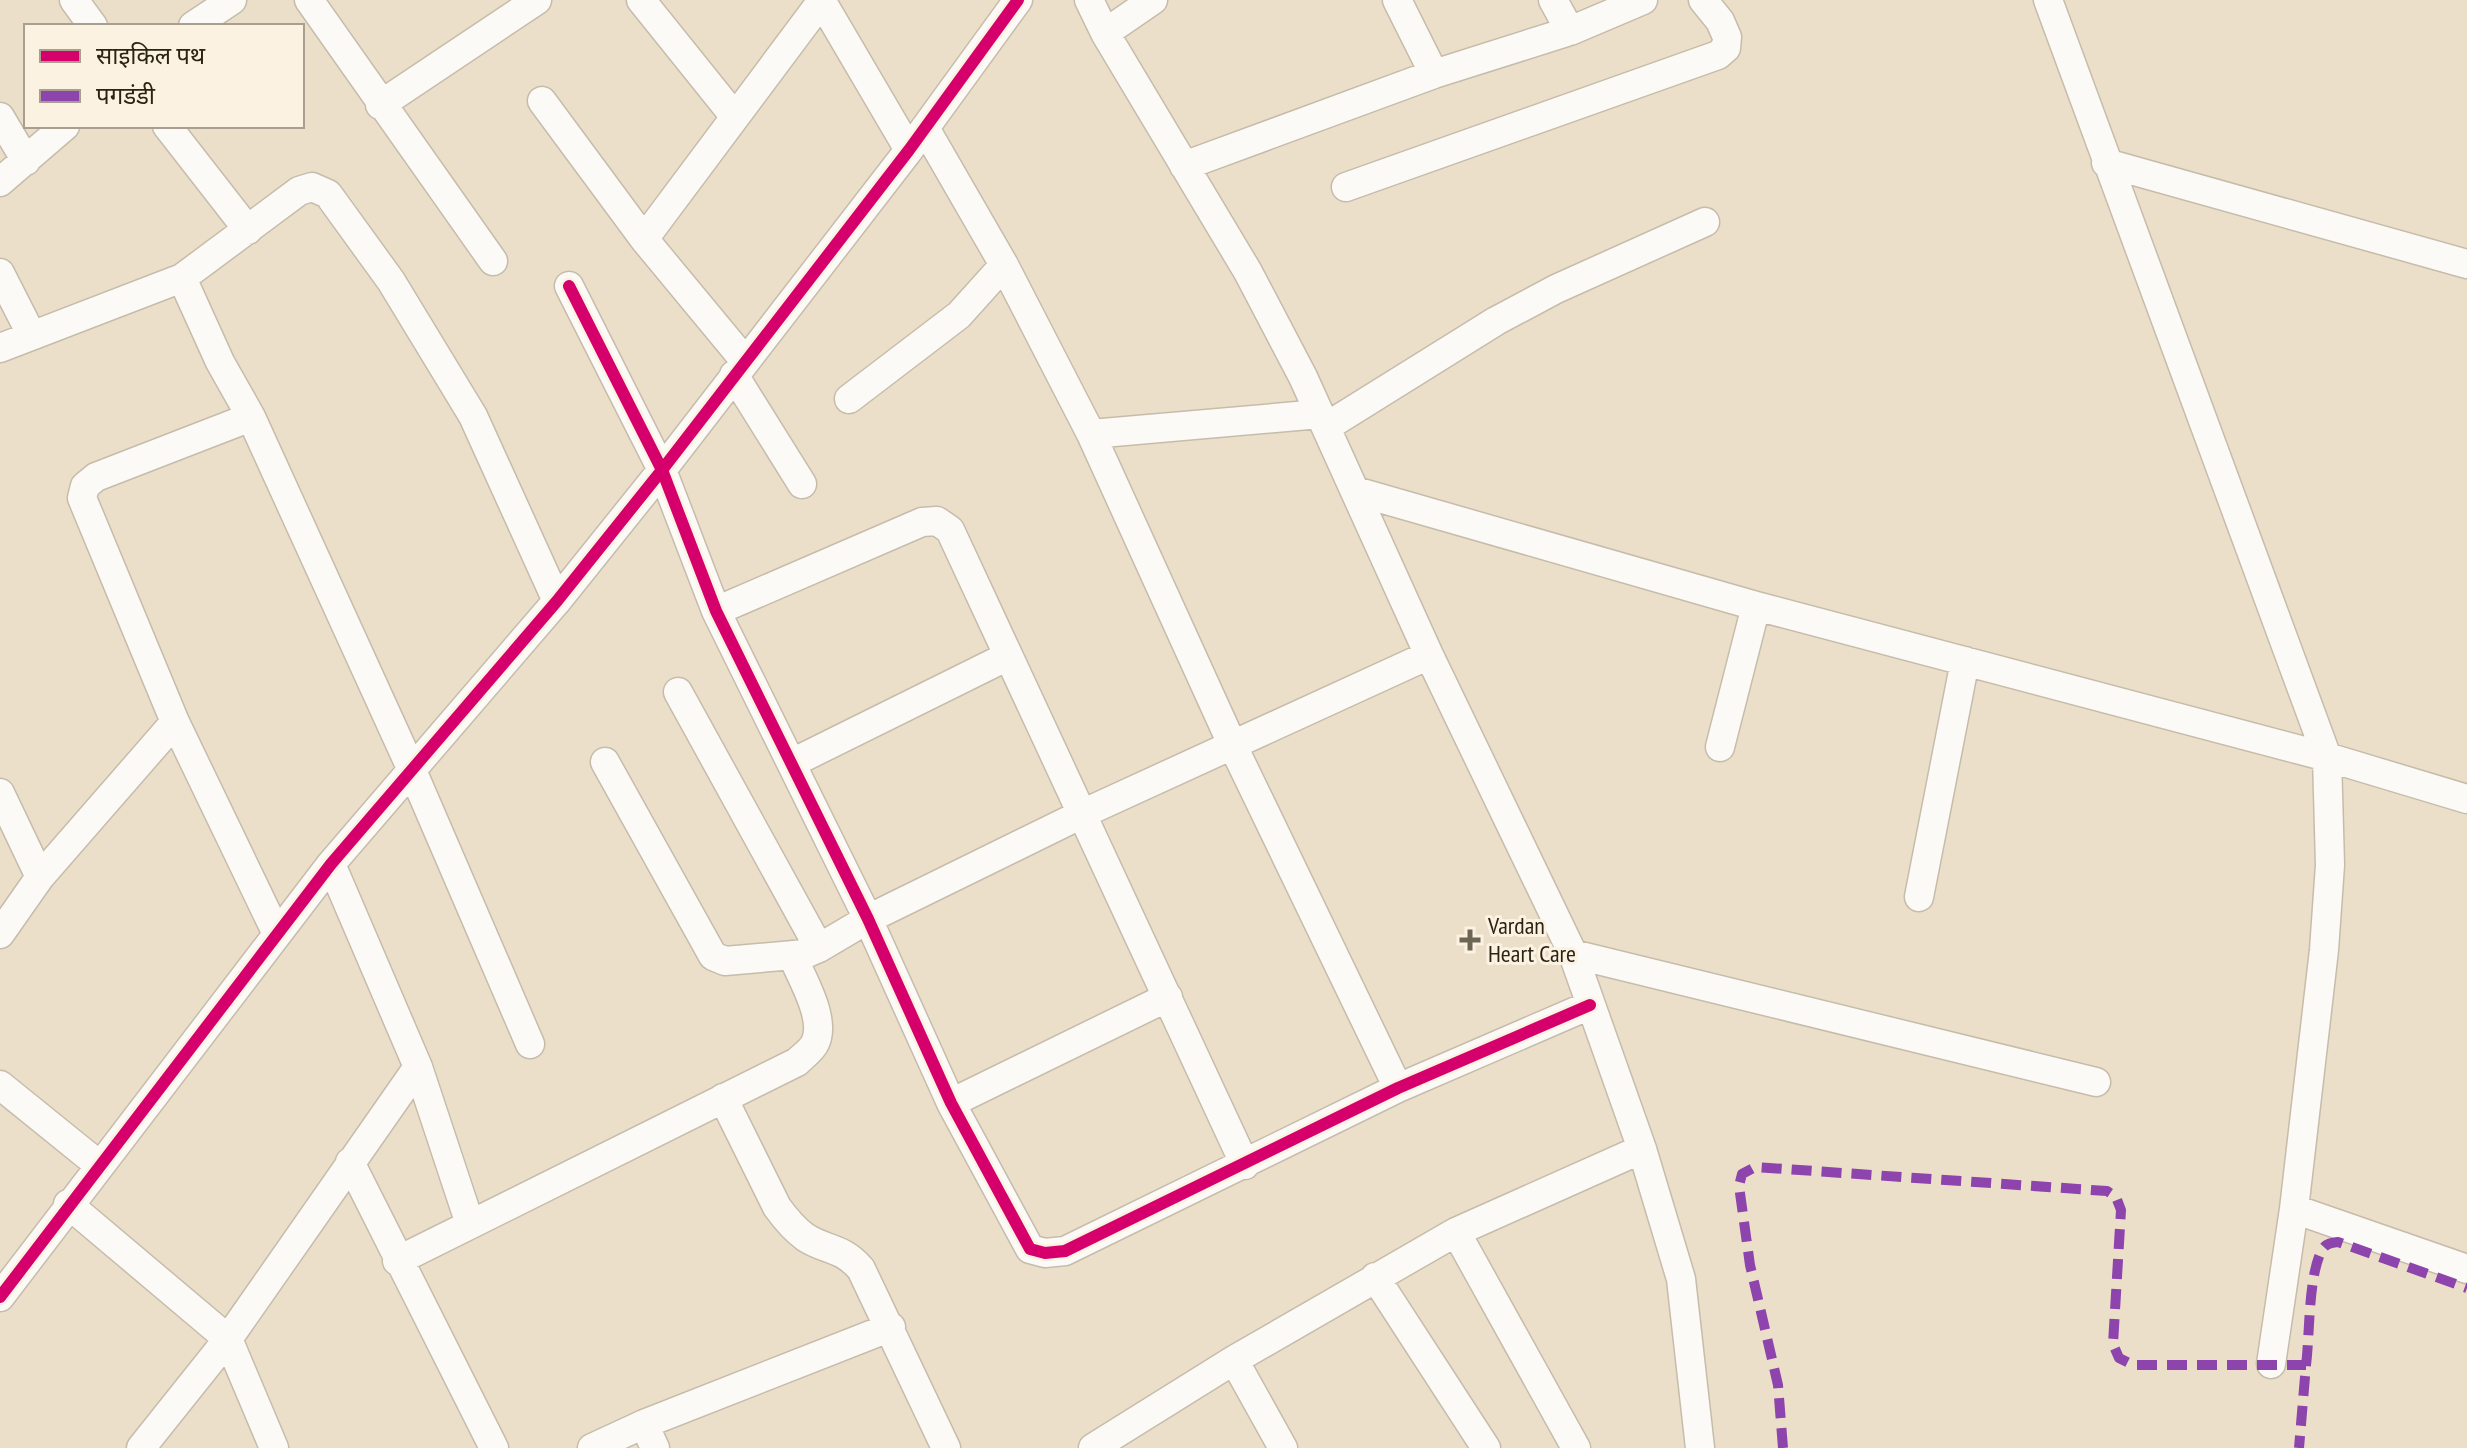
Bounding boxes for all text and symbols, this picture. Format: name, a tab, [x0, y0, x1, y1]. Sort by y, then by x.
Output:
legend	[24, 24, 304, 128]
text: साइकिल पथ	[96, 40, 206, 71]
text: पगडंडी	[96, 80, 156, 111]
place label: Vardan Heart Care	[1487, 910, 1576, 969]
marker: Vardan Heart Care	[1459, 929, 1481, 951]

